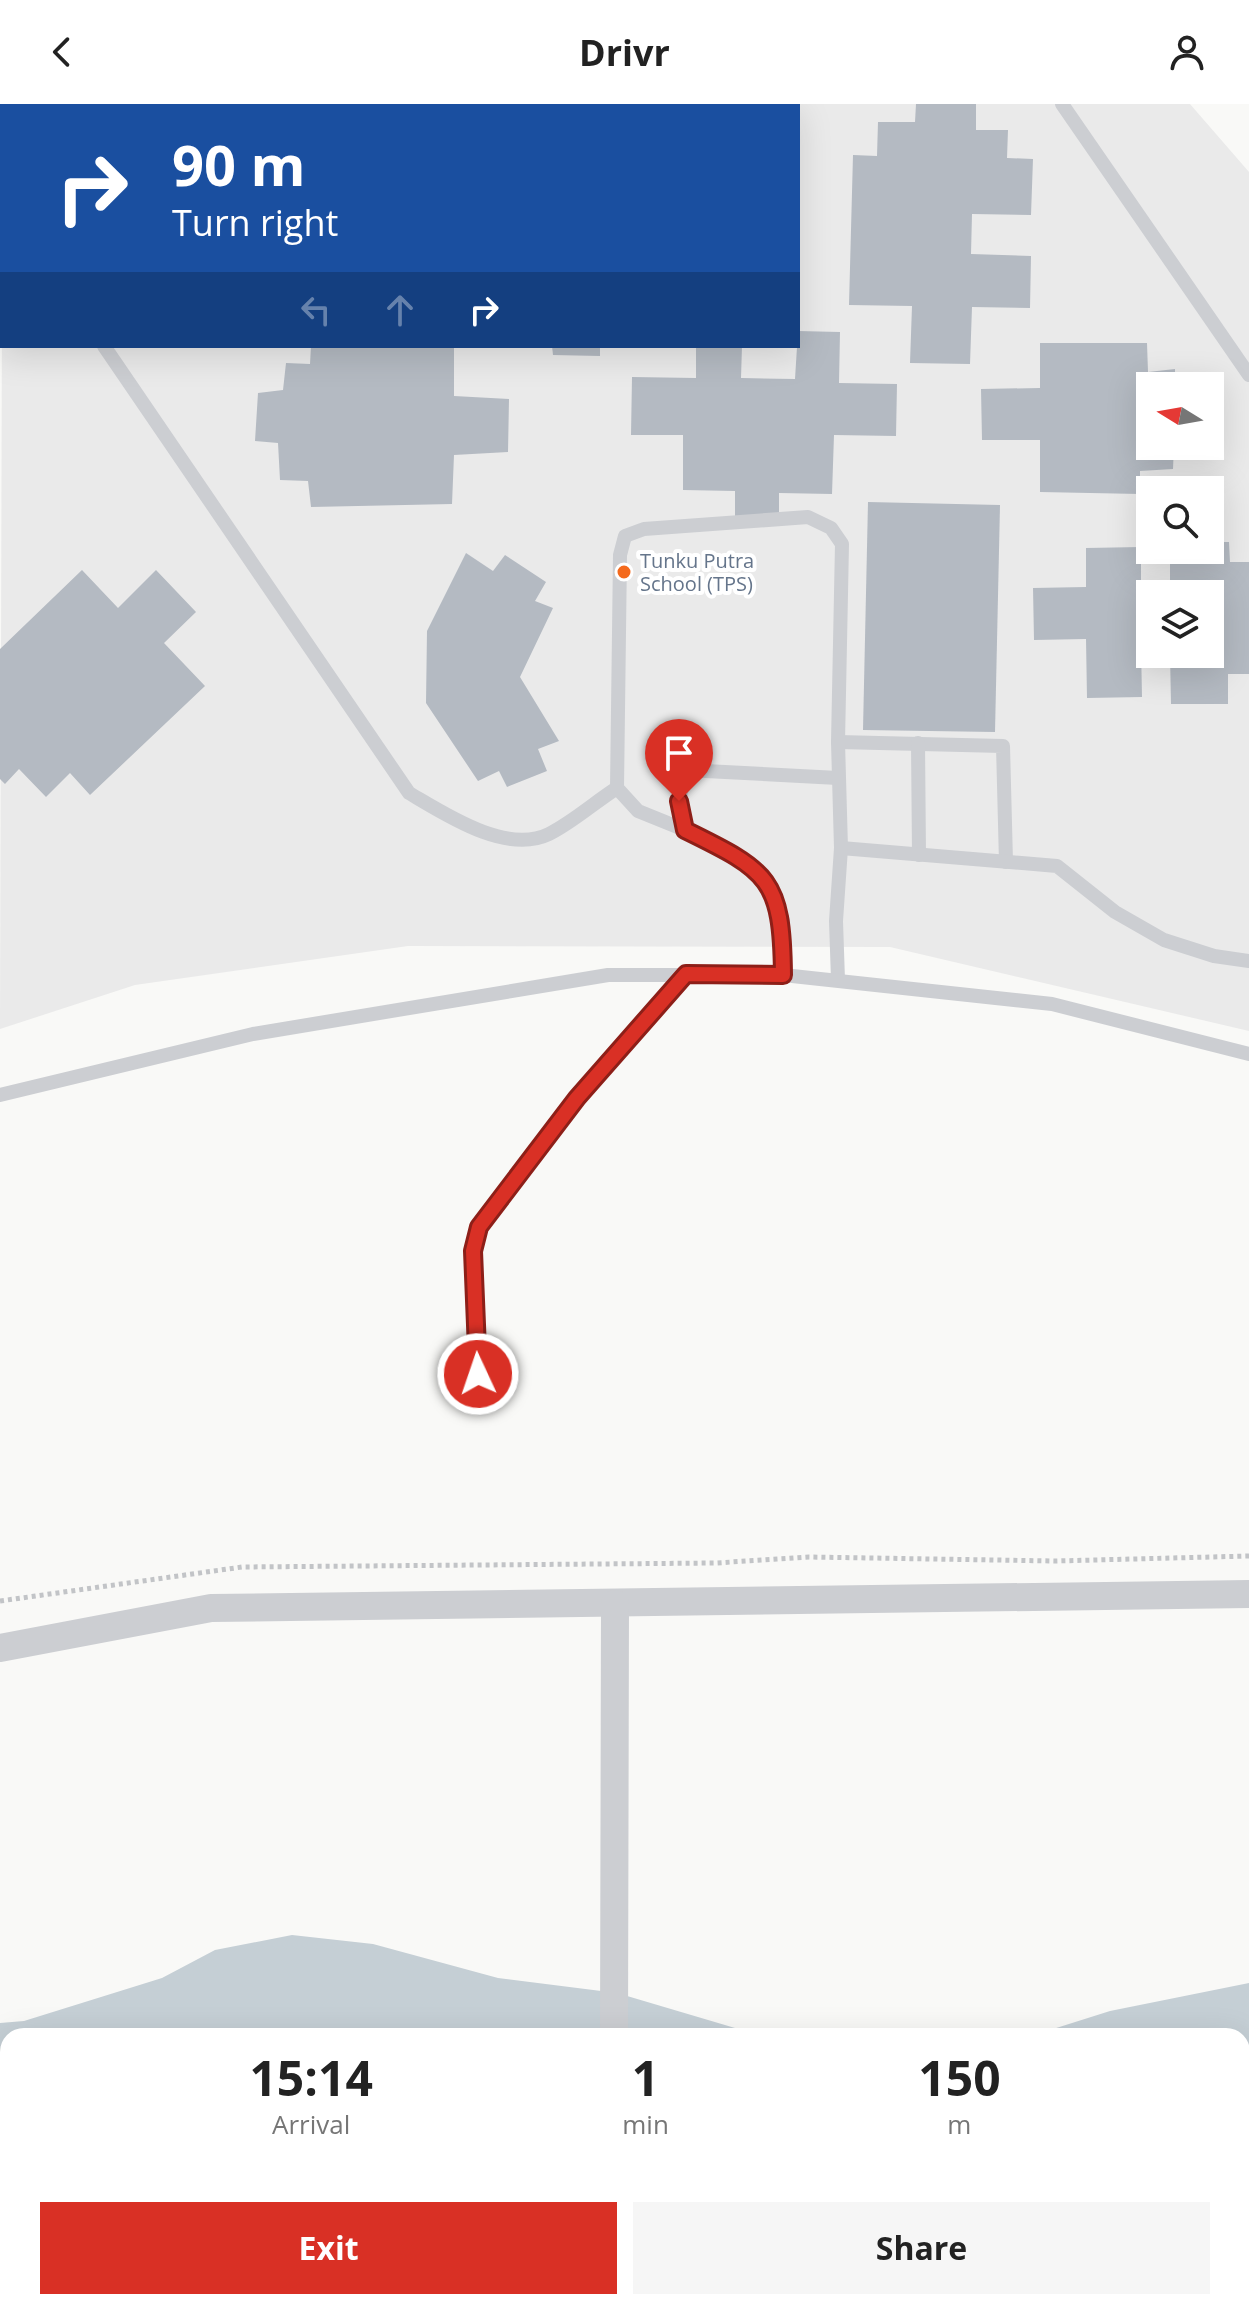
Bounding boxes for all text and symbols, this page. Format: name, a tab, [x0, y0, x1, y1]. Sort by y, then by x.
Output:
text: Drivr	[579, 28, 670, 77]
icon: back	[40, 30, 84, 74]
icon: person	[1165, 30, 1209, 74]
text: 90 m	[172, 126, 306, 202]
icon: right	[40, 136, 144, 240]
text: Turn right	[172, 198, 338, 247]
icon: left	[294, 288, 338, 332]
icon: ahead	[378, 288, 422, 332]
icon: right	[462, 288, 506, 332]
north arrow	[1136, 372, 1224, 460]
map controls	[1136, 372, 1224, 668]
button: search	[1136, 476, 1224, 564]
place label: Tunku Putra School (TPS)	[640, 547, 754, 597]
marker: Tunku Putra School (TPS)	[615, 563, 633, 581]
button: layers	[1136, 580, 1224, 668]
pin	[645, 719, 713, 801]
icon: arrive	[657, 731, 701, 775]
position arrow	[436, 1332, 520, 1416]
text: 15:14	[249, 2045, 373, 2110]
text: 1	[632, 2045, 659, 2110]
text: 150	[918, 2045, 1001, 2110]
text: Arrival	[272, 2106, 350, 2142]
text: min	[622, 2106, 669, 2142]
text: m	[947, 2106, 971, 2142]
button: Exit	[40, 2202, 617, 2294]
button: Share	[633, 2202, 1210, 2294]

